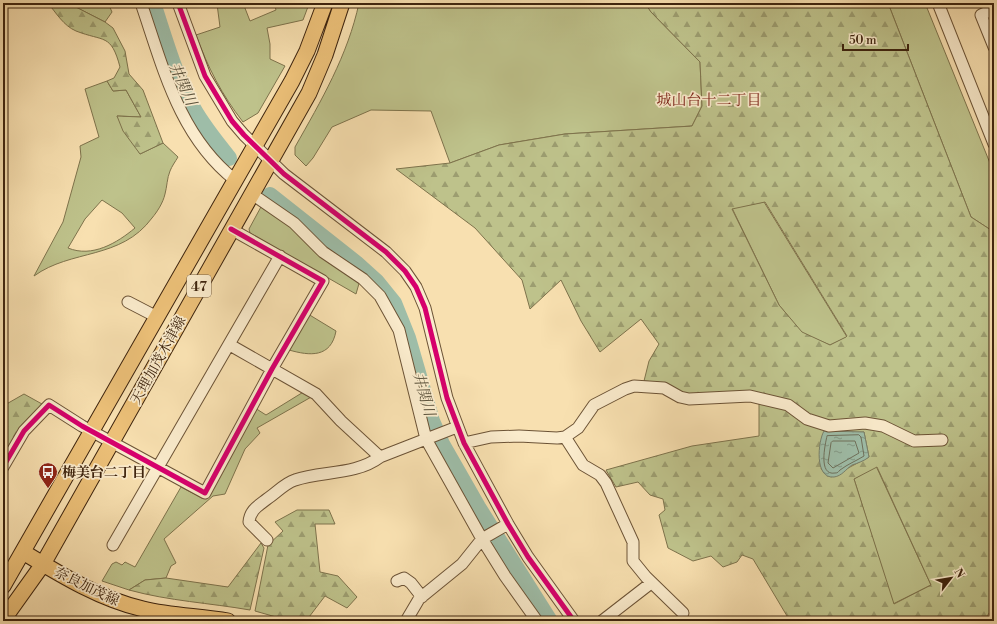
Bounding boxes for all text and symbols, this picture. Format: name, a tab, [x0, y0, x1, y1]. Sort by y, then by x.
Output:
scale bar	[843, 26, 908, 52]
text: 50 m	[849, 33, 877, 48]
water label: 井関川	[165, 60, 201, 110]
district label: 城山台十二丁目	[656, 91, 762, 110]
road number: 47	[187, 275, 211, 297]
street label: 天理加茂木津線	[127, 313, 191, 408]
water label: 井関川	[408, 370, 439, 420]
bus stop icon: 梅美台二丁目	[37, 461, 59, 489]
place label: 梅美台二丁目	[62, 464, 146, 482]
north arrow	[931, 558, 971, 598]
street label: 奈良加茂線	[51, 563, 122, 610]
text: N	[950, 566, 967, 581]

